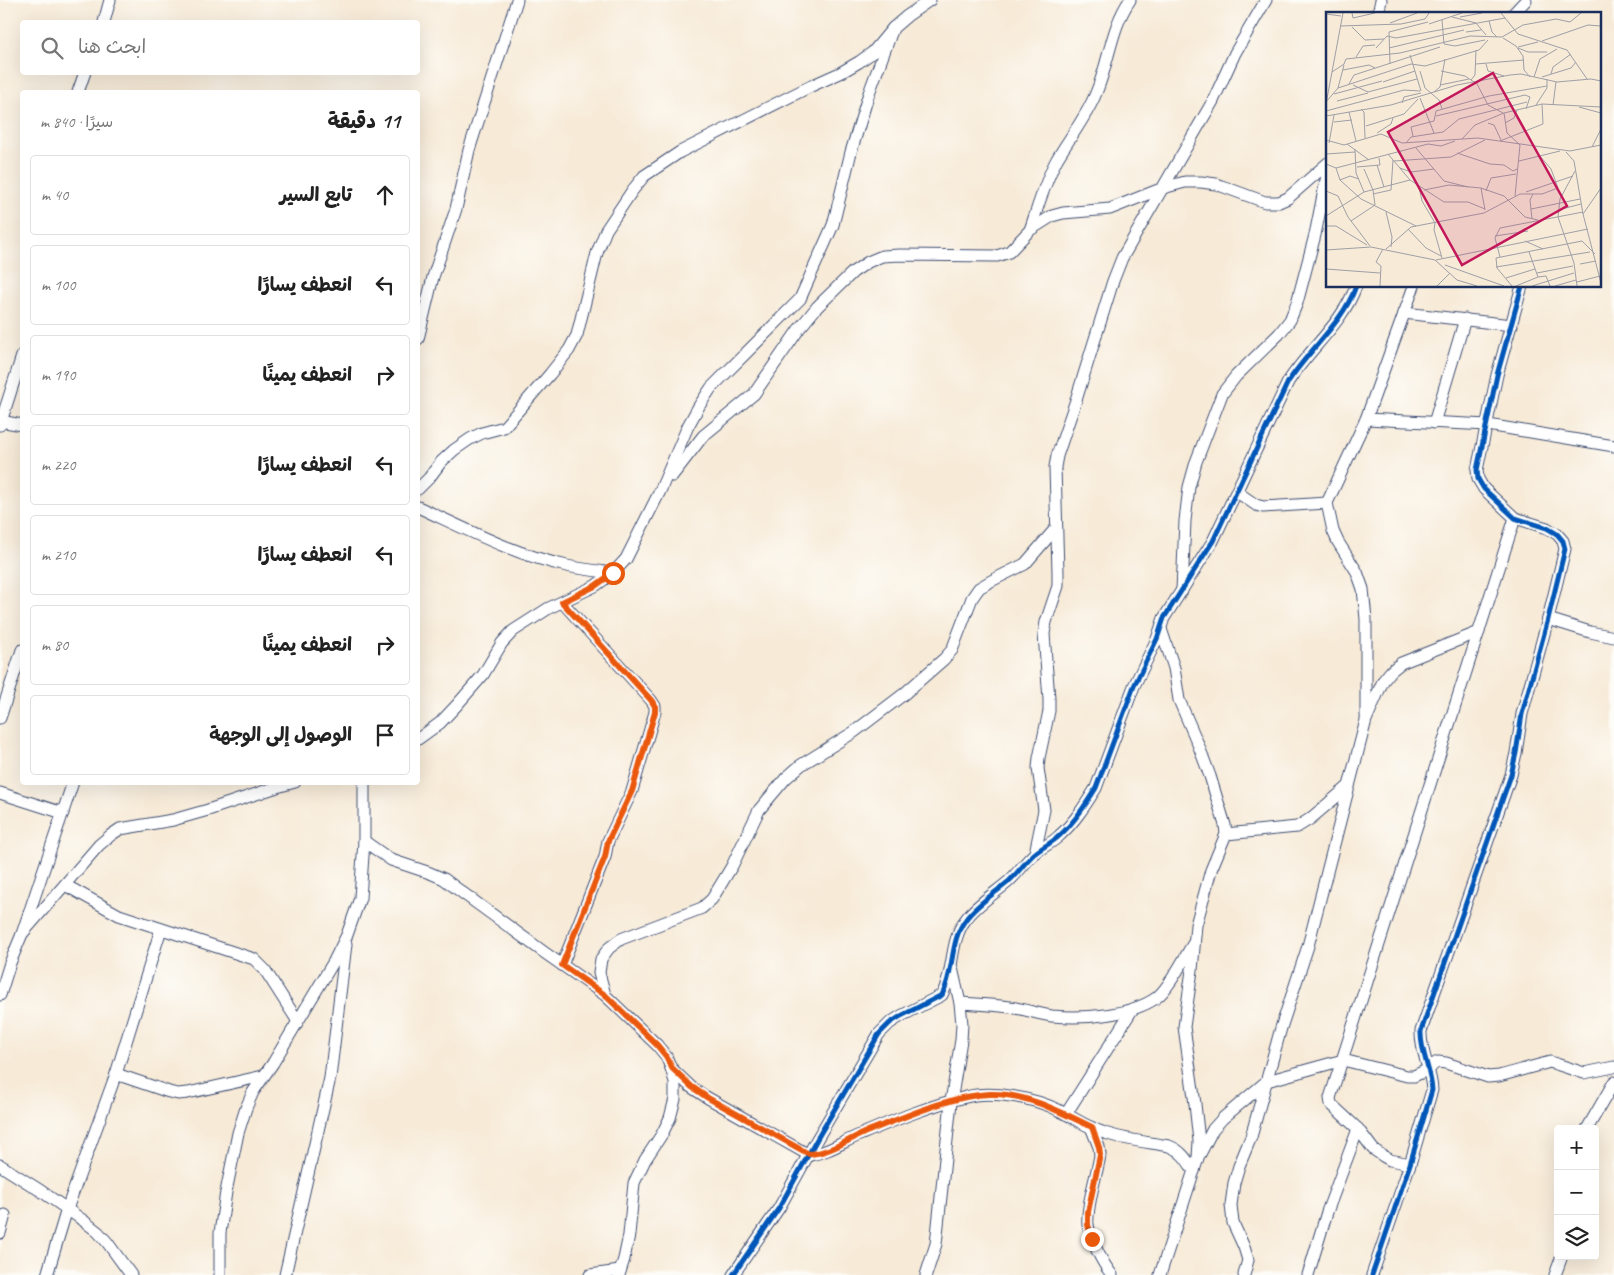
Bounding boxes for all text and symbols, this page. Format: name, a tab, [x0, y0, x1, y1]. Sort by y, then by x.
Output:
inset map	[1326, 12, 1602, 288]
search box	[20, 20, 420, 75]
icon: search	[38, 34, 66, 62]
text: ابحث هنا	[78, 35, 146, 59]
text: 11 دقيقة	[328, 108, 400, 134]
text: سيرًا · 840 m	[40, 112, 113, 132]
icon: ahead	[371, 181, 399, 209]
text: تابع السير	[280, 183, 352, 207]
text: 40 m	[41, 185, 68, 205]
icon: left	[371, 271, 399, 299]
text: انعطف يسارًا	[258, 273, 352, 297]
text: 100 m	[41, 275, 75, 295]
icon: right	[371, 361, 399, 389]
text: انعطف يمينًا	[263, 363, 352, 387]
text: 190 m	[41, 365, 75, 385]
icon: left	[371, 451, 399, 479]
text: انعطف يسارًا	[258, 453, 352, 477]
text: 220 m	[41, 455, 75, 475]
icon: left	[371, 541, 399, 569]
text: انعطف يسارًا	[258, 543, 352, 567]
text: 210 m	[41, 545, 75, 565]
route start	[602, 562, 625, 585]
icon: right	[371, 631, 399, 659]
text: انعطف يمينًا	[263, 633, 352, 657]
text: 80 m	[41, 635, 68, 655]
icon: arrive	[371, 721, 399, 749]
text: الوصول إلى الوجهة	[209, 723, 352, 747]
map controls	[1554, 1125, 1599, 1260]
button: +	[1554, 1125, 1599, 1170]
button: −	[1554, 1170, 1599, 1215]
button: layers	[1554, 1215, 1599, 1260]
route end	[1081, 1228, 1104, 1251]

